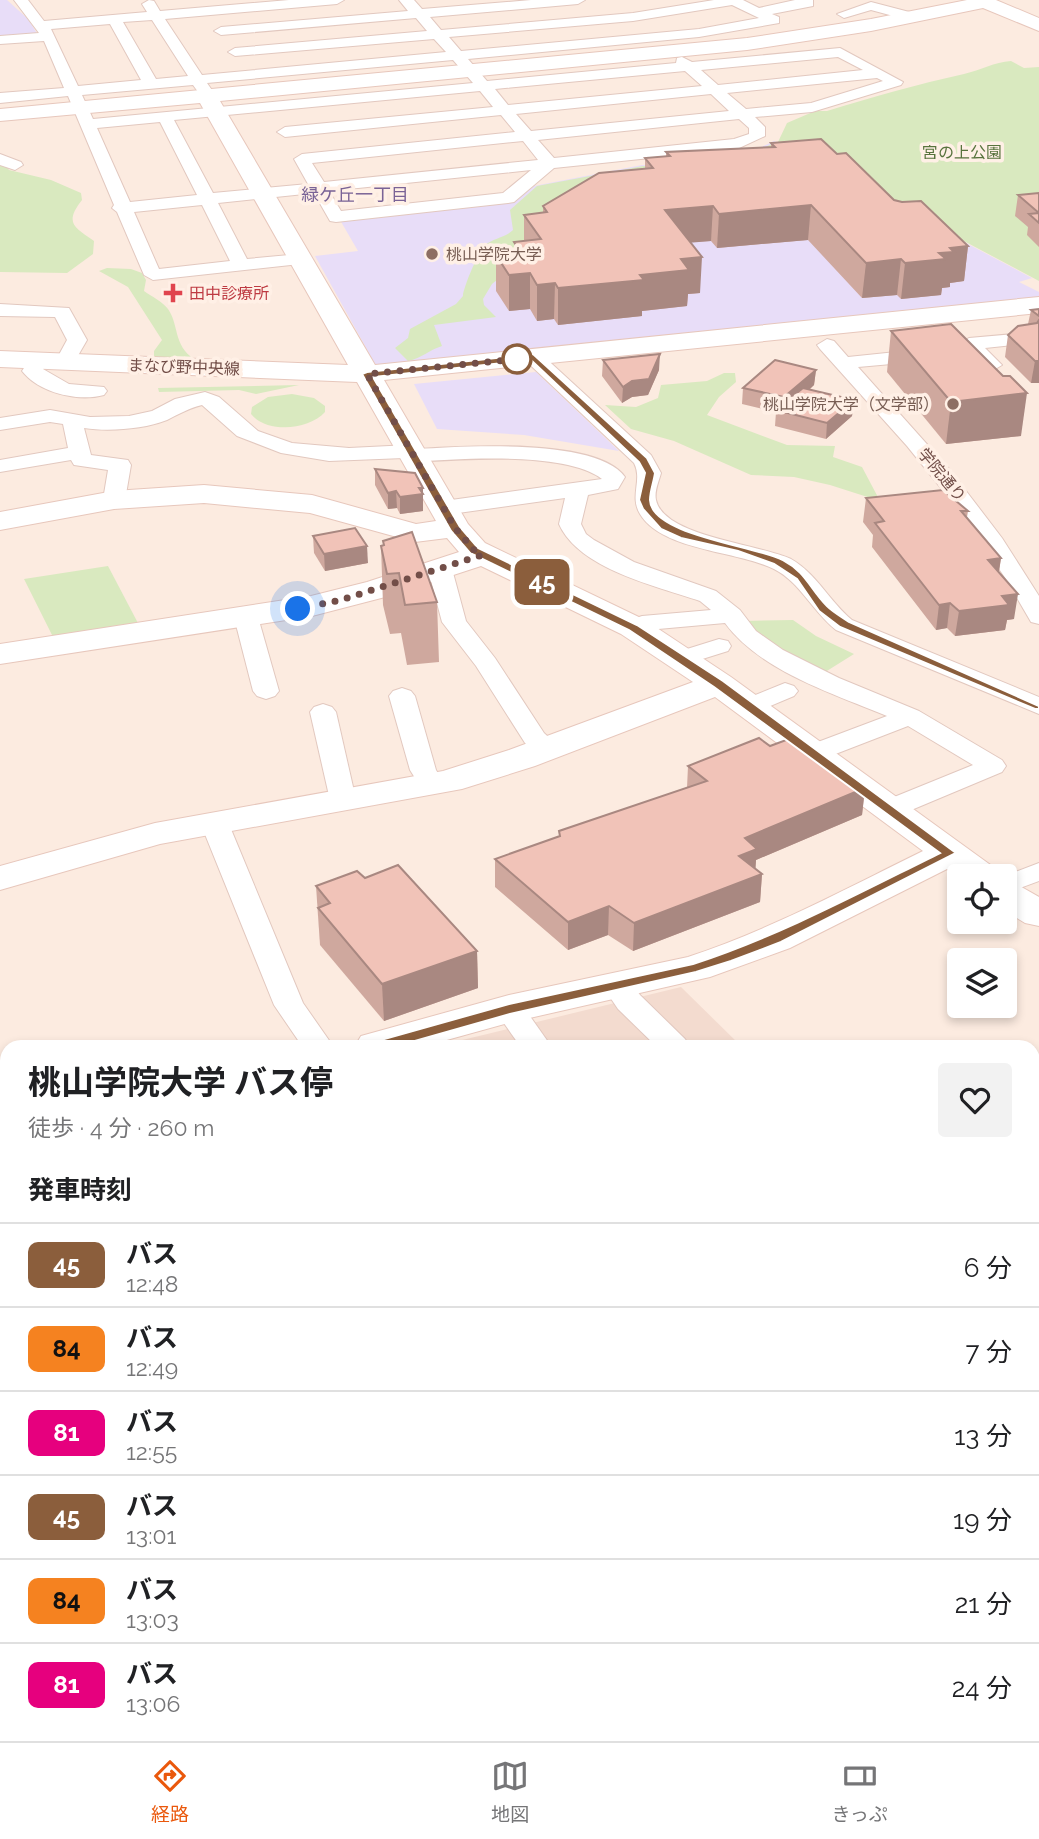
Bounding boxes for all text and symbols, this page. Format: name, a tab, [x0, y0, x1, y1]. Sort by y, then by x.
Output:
park label: 宮の上公園	[922, 143, 1002, 162]
district label: 緑ケ丘一丁目	[301, 184, 409, 205]
place label: 桃山学院大学	[446, 245, 542, 264]
marker: 桃山学院大学	[424, 246, 440, 262]
marker: 田中診療所	[163, 283, 183, 303]
place label: 田中診療所	[189, 284, 269, 303]
unlabelled marker	[502, 344, 532, 374]
street label: まなび野中央線	[128, 356, 240, 378]
place label: 桃山学院大学（文学部）	[763, 395, 939, 414]
marker: 桃山学院大学（文学部）	[945, 396, 961, 412]
street label: 学院通り	[914, 444, 970, 506]
line badge: 45	[510, 559, 574, 605]
text: 45	[529, 567, 556, 596]
your location	[280, 591, 315, 626]
map controls	[947, 864, 1017, 1018]
button: locate	[947, 864, 1017, 934]
button: layers	[947, 948, 1017, 1018]
text: 桃山学院大学 バス停	[28, 1063, 333, 1102]
button: heart	[938, 1063, 1012, 1137]
text: 徒歩 · 4 分 · 260 m	[28, 1114, 215, 1141]
text: 発車時刻	[28, 1175, 132, 1205]
text: バス	[126, 1239, 178, 1269]
text: 45	[53, 1250, 80, 1279]
text: 6 分	[964, 1253, 1012, 1283]
text: 12:48	[126, 1270, 178, 1297]
text: バス	[126, 1323, 178, 1353]
text: 84	[52, 1334, 81, 1363]
text: 7 分	[965, 1337, 1012, 1367]
text: 12:49	[126, 1354, 178, 1381]
text: バス	[126, 1407, 178, 1437]
text: 81	[53, 1418, 80, 1447]
text: 13 分	[954, 1421, 1012, 1451]
text: 12:55	[126, 1438, 177, 1465]
text: バス	[126, 1491, 178, 1521]
text: 45	[53, 1502, 80, 1531]
text: 19 分	[953, 1505, 1012, 1535]
text: 13:01	[126, 1522, 176, 1549]
text: バス	[126, 1575, 178, 1605]
text: 84	[52, 1586, 81, 1615]
text: 21 分	[955, 1589, 1012, 1619]
text: 13:03	[126, 1606, 179, 1633]
text: バス	[126, 1659, 178, 1689]
text: 81	[53, 1670, 80, 1699]
text: 24 分	[952, 1673, 1012, 1703]
text: 13:06	[126, 1690, 180, 1717]
tab: 経路	[151, 1757, 189, 1826]
tab: 地図	[491, 1757, 529, 1826]
tab: きっぷ	[832, 1757, 888, 1826]

